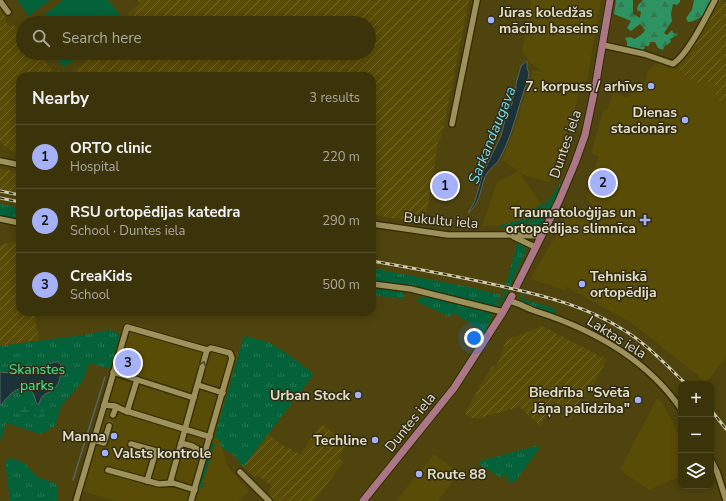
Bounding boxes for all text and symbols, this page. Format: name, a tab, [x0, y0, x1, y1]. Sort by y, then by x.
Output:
place label: Jūras koledžas mācību baseins	[498, 3, 599, 38]
marker: Jūras koledžas mācību baseins	[486, 15, 496, 25]
search box	[16, 16, 376, 60]
icon: search	[30, 27, 52, 49]
text: Search here	[62, 28, 142, 48]
place label: 7. korpuss / arhīvs	[525, 77, 643, 96]
marker: 7. korpuss / arhīvs	[646, 81, 656, 91]
water label: Sarkandaugava	[463, 83, 521, 187]
text: Nearby	[32, 87, 89, 110]
text: 3 results	[309, 89, 360, 107]
place label: Dienas stacionārs	[611, 103, 677, 138]
street label: Duntes iela	[545, 107, 586, 181]
marker: Dienas stacionārs	[680, 115, 690, 125]
text: ORTO clinic	[70, 138, 152, 158]
text: 1	[41, 148, 49, 166]
text: 220 m	[322, 148, 360, 166]
text: Hospital	[70, 158, 119, 176]
pin: 2	[590, 168, 616, 198]
pin: 1	[432, 171, 458, 201]
text: RSU ortopēdijas katedra	[70, 202, 241, 222]
place label: Traumatoloģijas un ortopēdijas slimnīca	[506, 203, 636, 238]
street label: Bukultu iela	[403, 208, 479, 233]
text: 2	[41, 212, 49, 230]
text: 290 m	[322, 212, 360, 230]
marker: Traumatoloģijas un ortopēdijas slimnīca	[639, 214, 651, 226]
text: School · Duntes iela	[70, 222, 185, 240]
text: CreaKids	[70, 266, 132, 286]
place label: Tehniskā ortopēdija	[590, 267, 657, 302]
text: 3	[41, 276, 49, 294]
text: 500 m	[322, 276, 360, 294]
marker: Tehniskā ortopēdija	[577, 279, 587, 289]
text: School	[70, 286, 110, 304]
street label: Laktas iela	[583, 312, 650, 363]
your location	[464, 328, 484, 348]
pin: 3	[115, 348, 141, 378]
park label: Skanstes parks	[9, 360, 66, 395]
one-way arrow	[199, 361, 207, 367]
map controls	[678, 381, 714, 489]
button: +	[678, 381, 714, 417]
place label: Biedrība "Svētā Jāņa palīdzība"	[529, 383, 630, 418]
place label: Urban Stock	[270, 386, 350, 405]
street label: Duntes iela	[381, 389, 440, 456]
marker: Urban Stock	[353, 390, 363, 400]
marker: Biedrība "Svētā Jāņa palīdzība"	[633, 395, 643, 405]
button: −	[678, 417, 714, 453]
place label: Manna	[62, 427, 106, 446]
marker: Manna	[109, 431, 119, 441]
place label: Techline	[313, 431, 367, 450]
marker: Techline	[370, 435, 380, 445]
place label: Valsts kontrole	[112, 444, 212, 463]
marker: Valsts kontrole	[100, 448, 110, 458]
button: layers	[678, 453, 714, 489]
place label: Route 88	[427, 465, 486, 484]
marker: Route 88	[414, 469, 424, 479]

